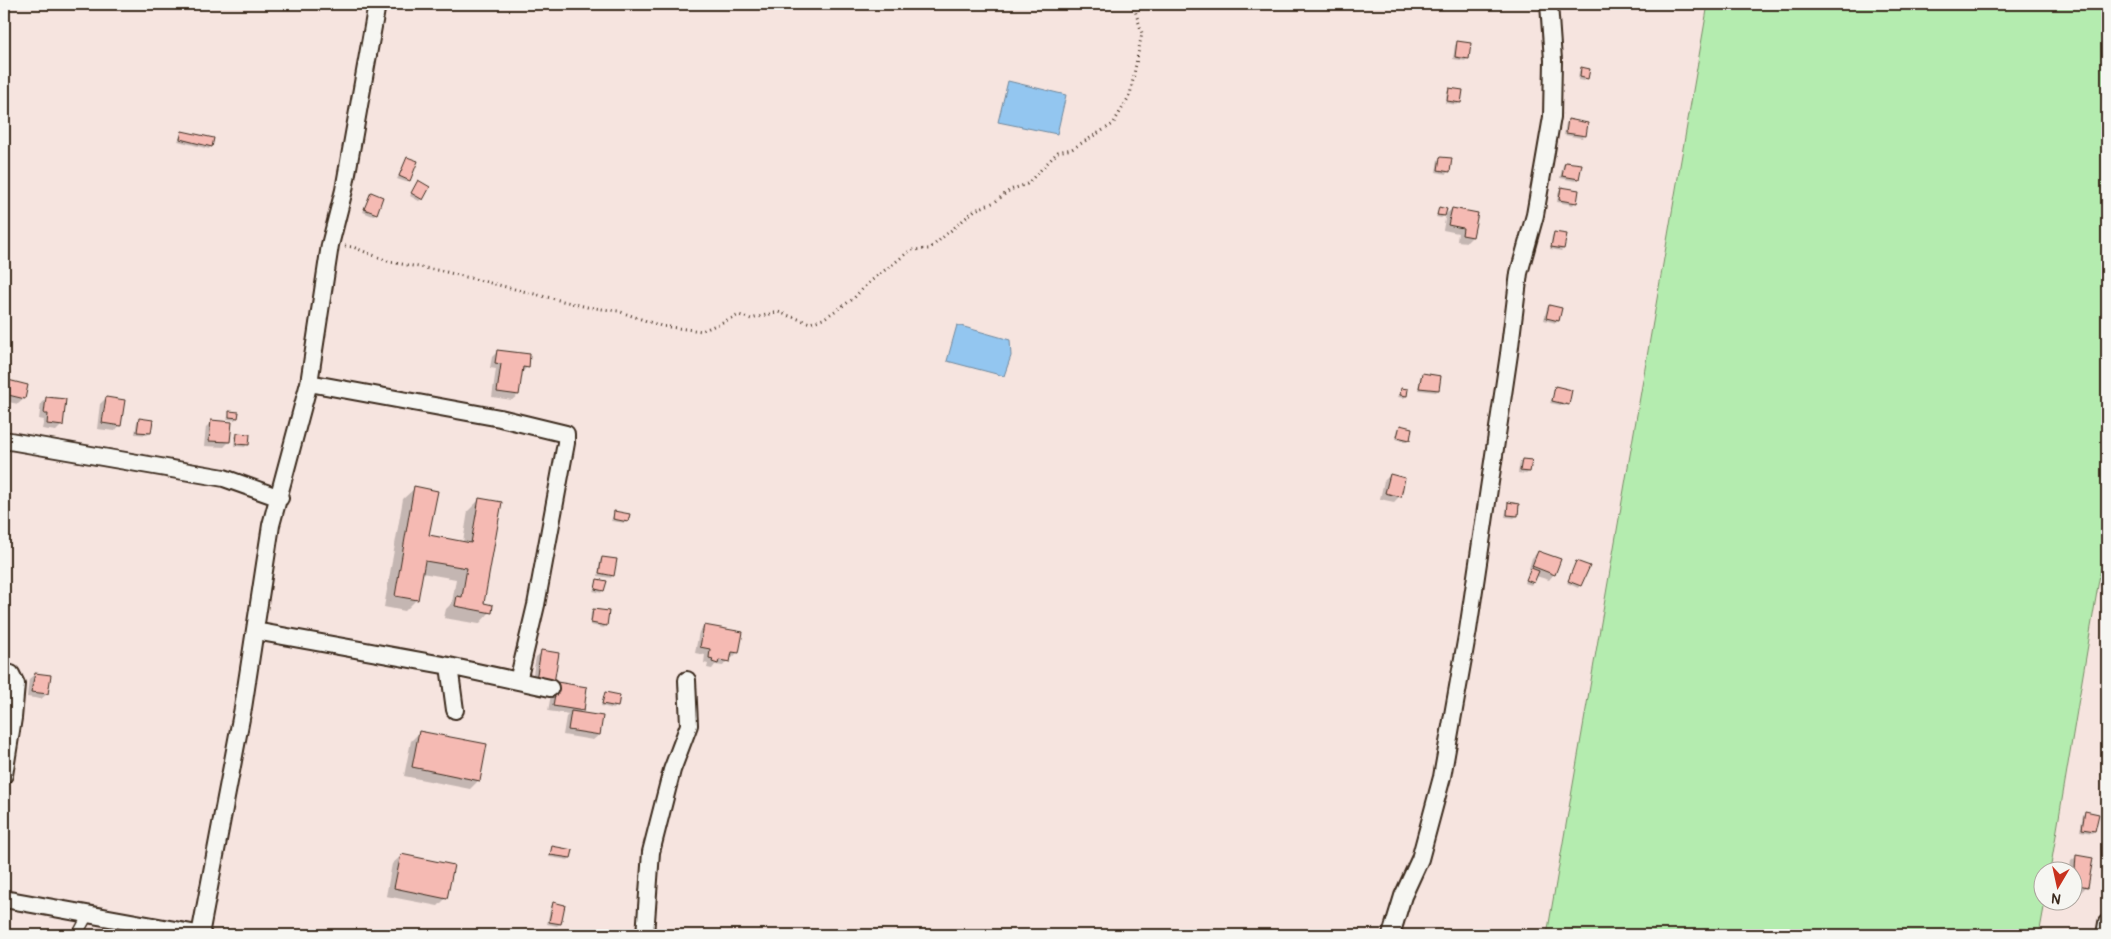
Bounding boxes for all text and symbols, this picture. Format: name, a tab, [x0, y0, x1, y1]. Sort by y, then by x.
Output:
north arrow	[2034, 862, 2084, 912]
text: N	[2050, 889, 2062, 907]

